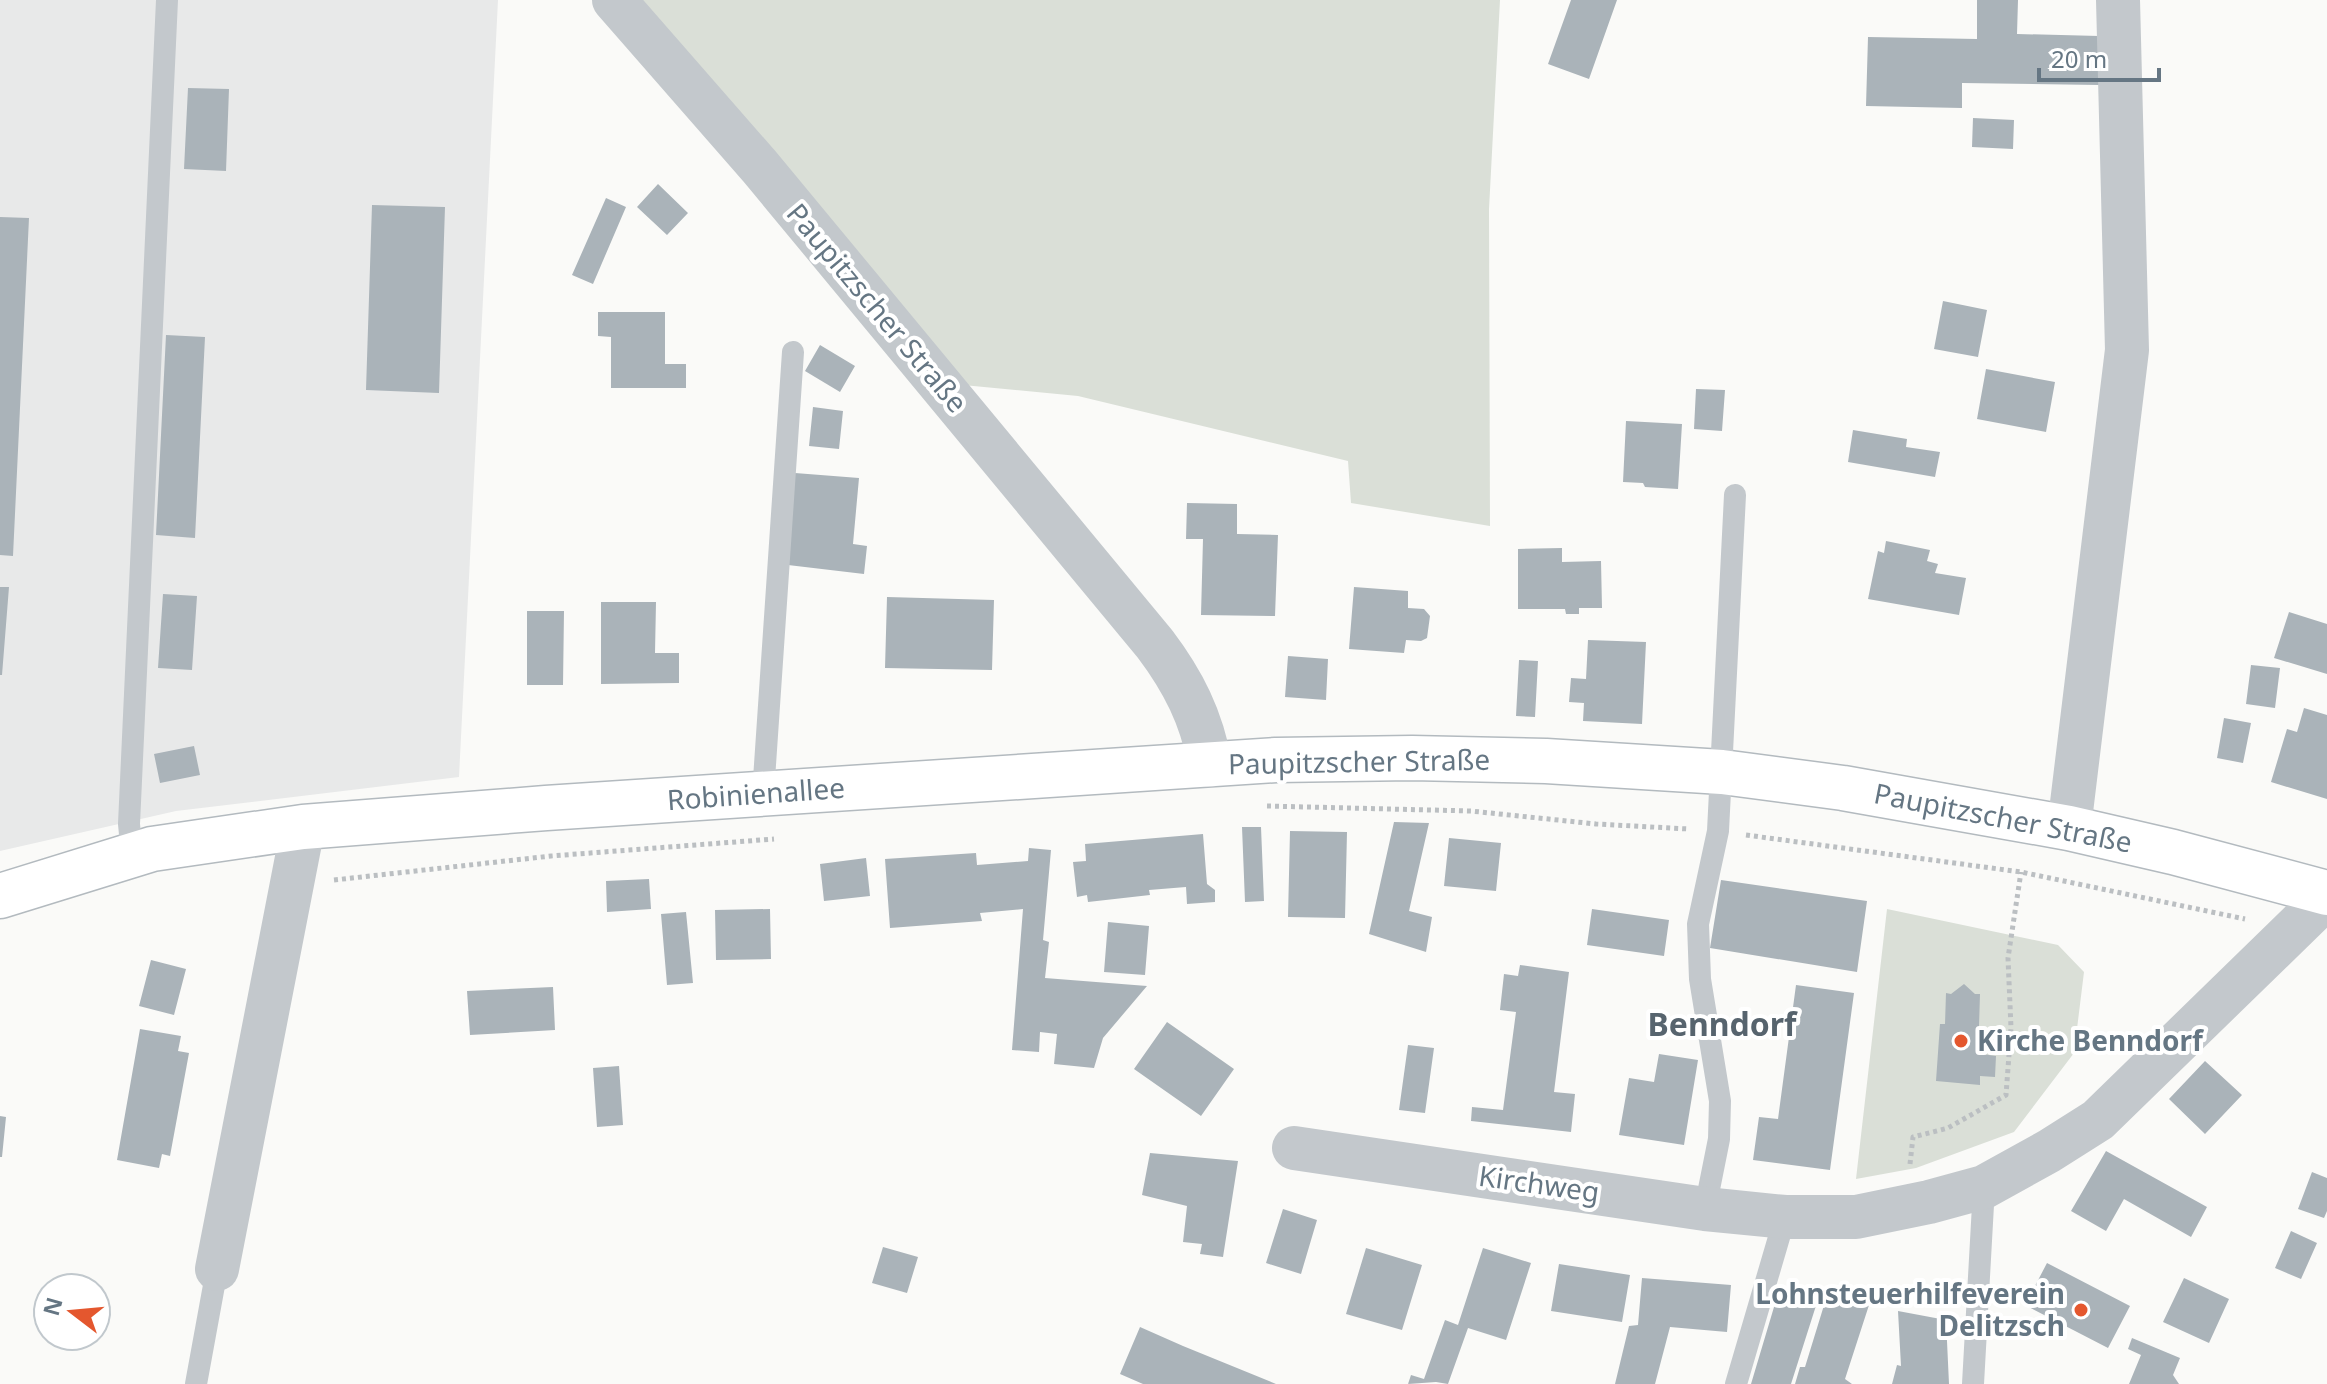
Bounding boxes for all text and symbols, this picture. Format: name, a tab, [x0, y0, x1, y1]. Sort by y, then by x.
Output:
scale bar	[2039, 32, 2159, 82]
text: 20 m	[2051, 42, 2107, 75]
street label: Paupitzscher Straße	[779, 195, 977, 420]
street label: Paupitzscher Straße	[1228, 740, 1490, 782]
street label: Robinienallee	[666, 768, 846, 818]
street label: Paupitzscher Straße	[1871, 773, 2135, 861]
district label: Benndorf	[1648, 1002, 1798, 1045]
place label: Kirche Benndorf	[1977, 1021, 2205, 1059]
marker: Kirche Benndorf	[1952, 1032, 1970, 1050]
street label: Kirchweg	[1476, 1156, 1602, 1210]
north arrow	[32, 1272, 112, 1352]
place label: Lohnsteuerhilfeverein Delitzsch	[1755, 1274, 2065, 1344]
text: N	[35, 1293, 69, 1319]
marker: Lohnsteuerhilfeverein Delitzsch	[2072, 1301, 2090, 1319]

